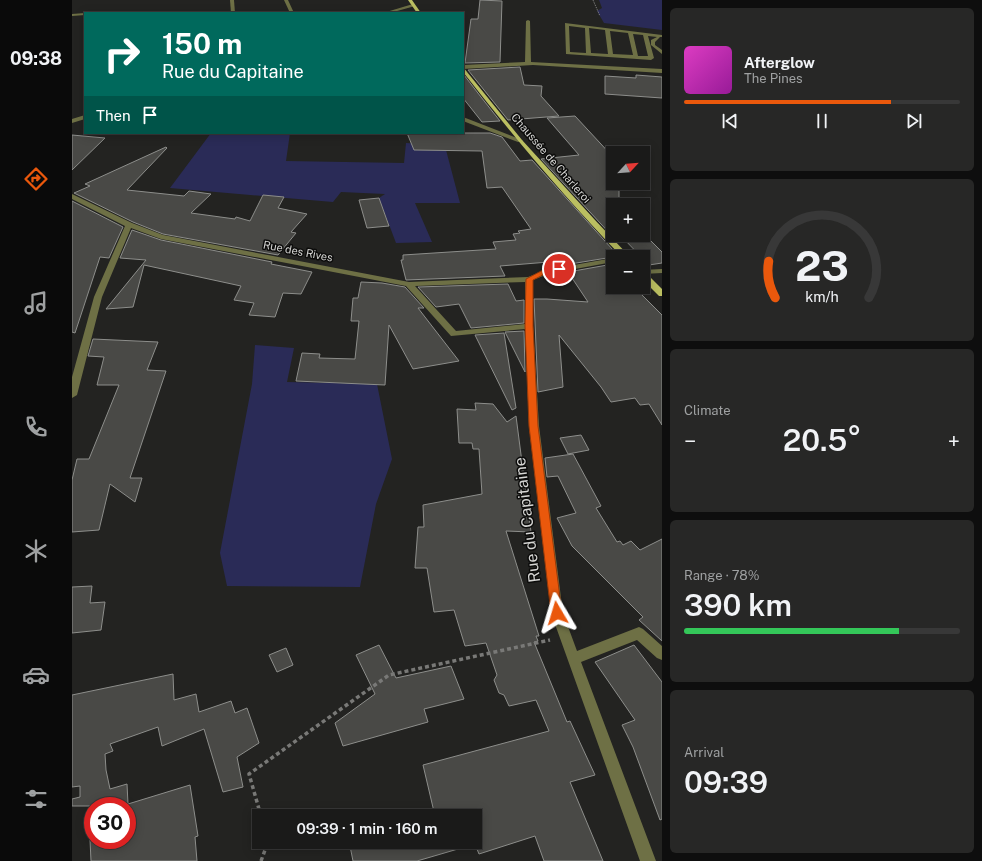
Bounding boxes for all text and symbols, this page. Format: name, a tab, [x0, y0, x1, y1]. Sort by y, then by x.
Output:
text: 150 m	[162, 27, 242, 60]
icon: right	[96, 28, 148, 80]
text: 09:38	[10, 48, 62, 69]
text: Afterglow	[744, 54, 815, 71]
text: Rue du Capitaine	[162, 61, 304, 82]
text: The Pines	[744, 71, 803, 86]
icon: arrive	[139, 104, 161, 126]
text: Then	[96, 107, 131, 124]
icon: previous	[719, 110, 741, 132]
icon: pause	[811, 110, 833, 132]
icon: next	[903, 110, 925, 132]
street label: Chaussée de Charleroi	[509, 111, 593, 205]
north arrow	[606, 146, 650, 190]
map controls	[606, 146, 650, 294]
icon: directions	[22, 165, 50, 193]
button: +	[606, 198, 650, 242]
street label: Rue des Rives	[262, 238, 334, 264]
text: 23	[795, 241, 849, 290]
button: −	[606, 250, 650, 294]
pin	[542, 252, 576, 286]
icon: arrive	[548, 258, 570, 280]
text: km/h	[805, 287, 839, 304]
icon: music	[22, 289, 50, 317]
text: Climate	[684, 403, 731, 418]
icon: phone	[22, 413, 50, 441]
text: 20.5°	[783, 422, 861, 458]
text: −	[684, 428, 696, 454]
text: +	[948, 428, 960, 454]
street label: Rue du Capitaine	[510, 456, 544, 584]
icon: climate	[22, 537, 50, 565]
text: Range · 78%	[684, 568, 759, 583]
text: 390 km	[684, 587, 792, 623]
position arrow	[536, 592, 578, 634]
icon: car	[22, 661, 50, 689]
text: Arrival	[684, 745, 724, 760]
text: 09:39	[684, 764, 768, 800]
icon: filters	[22, 785, 50, 813]
speed limit sign: 30	[84, 797, 136, 849]
text: 09:39 · 1 min · 160 m	[296, 820, 438, 837]

